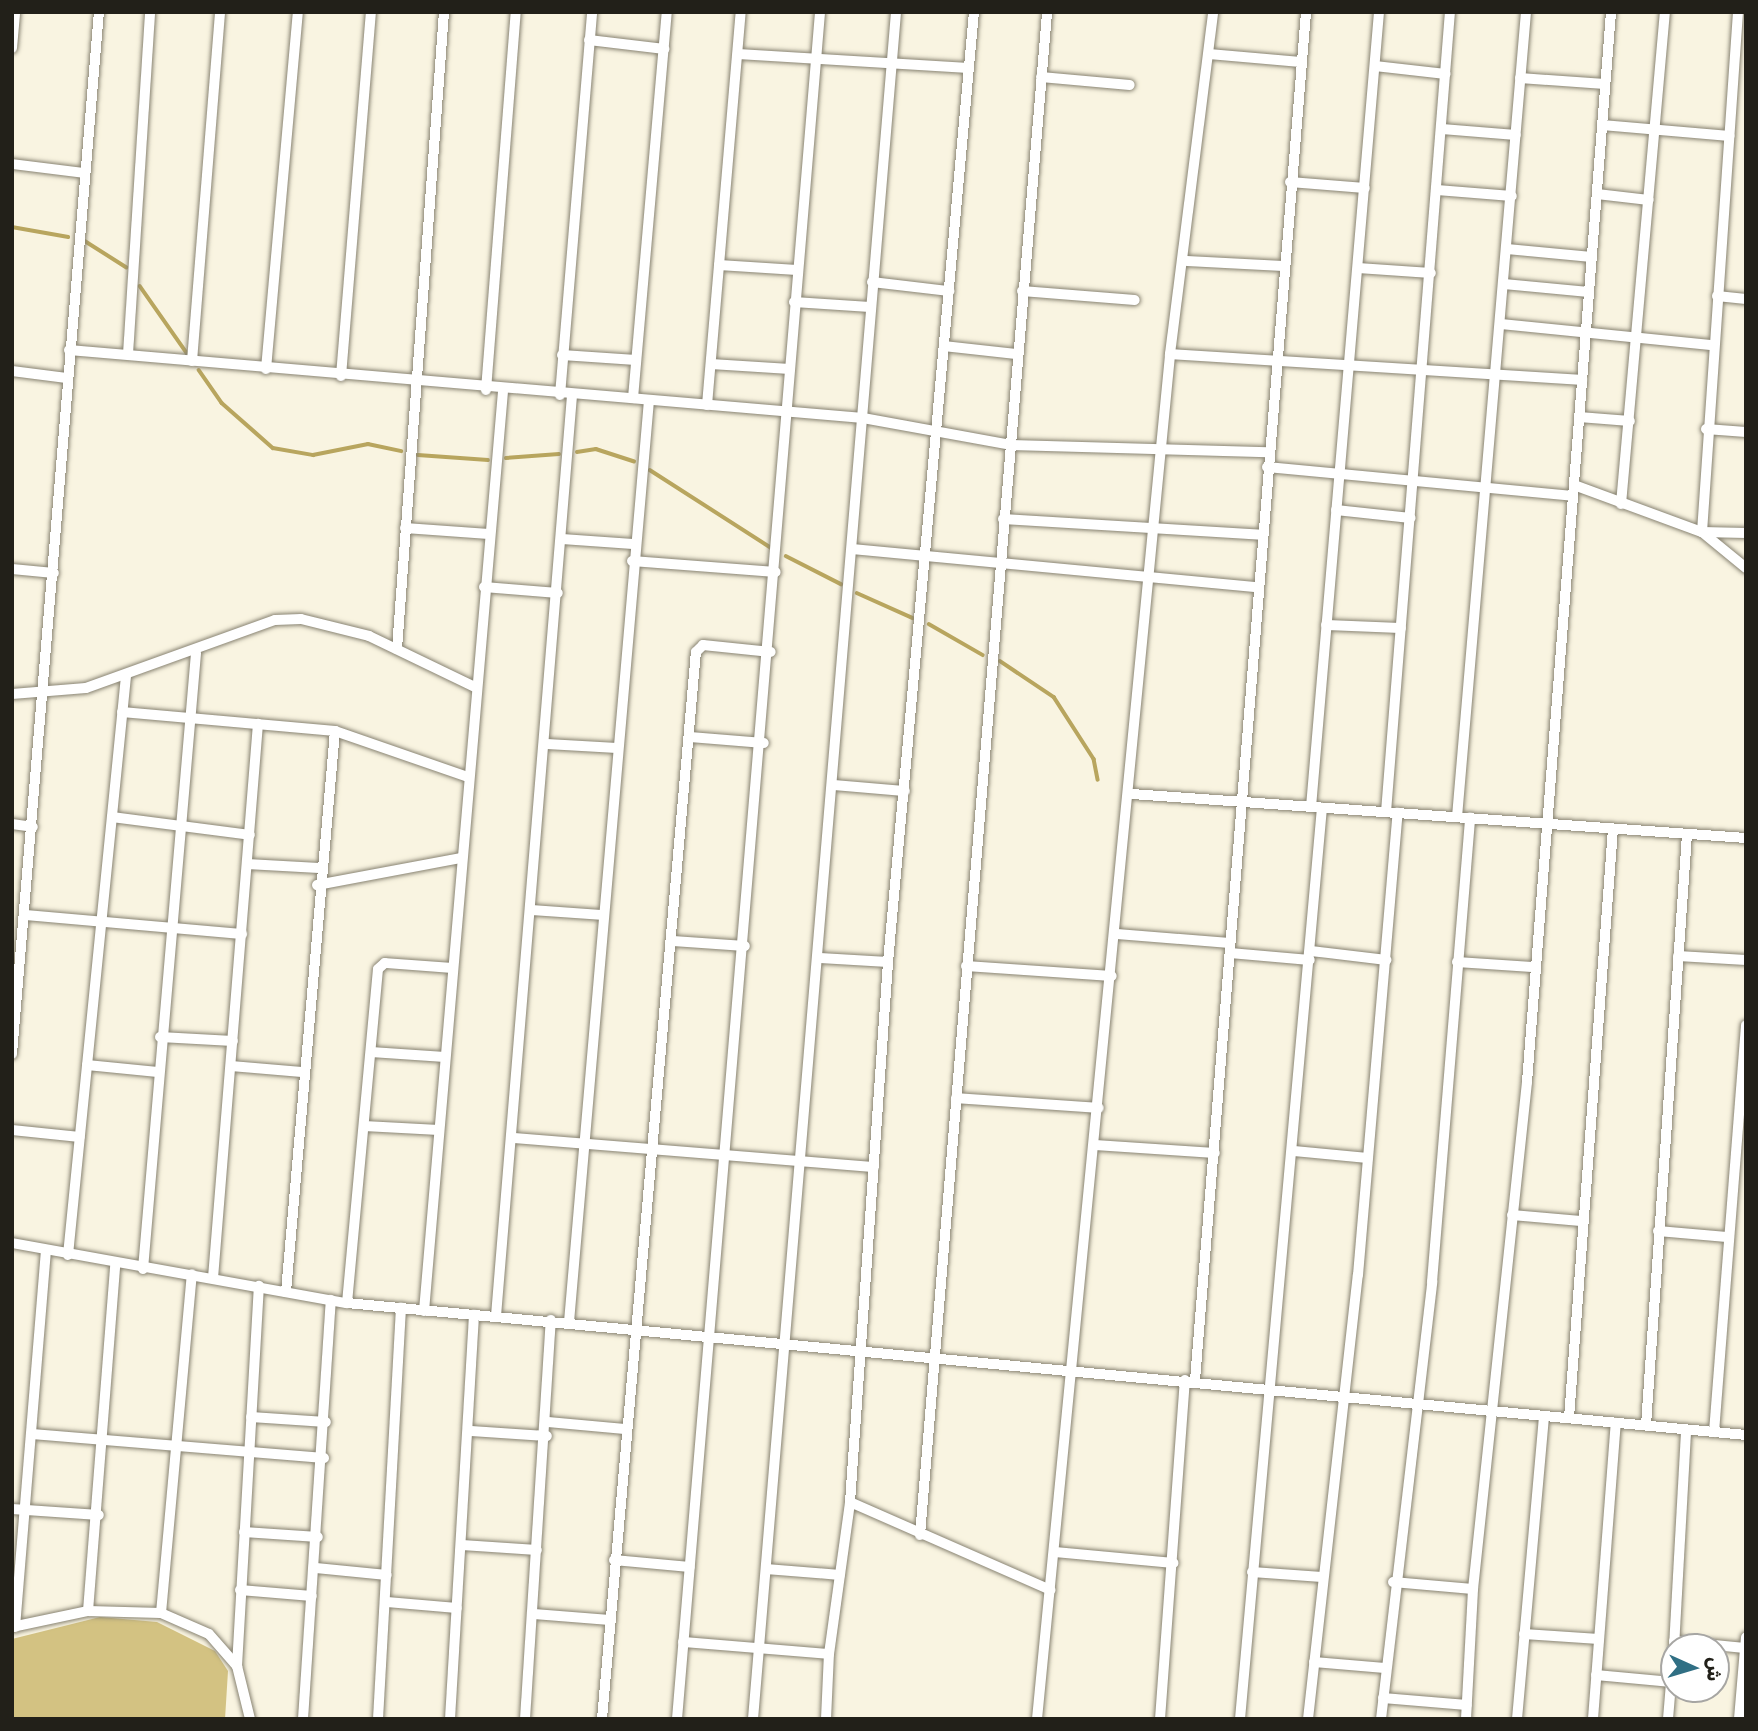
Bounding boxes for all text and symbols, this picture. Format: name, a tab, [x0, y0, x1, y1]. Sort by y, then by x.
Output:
north arrow	[1660, 1633, 1730, 1703]
text: ش	[1702, 1657, 1727, 1682]

